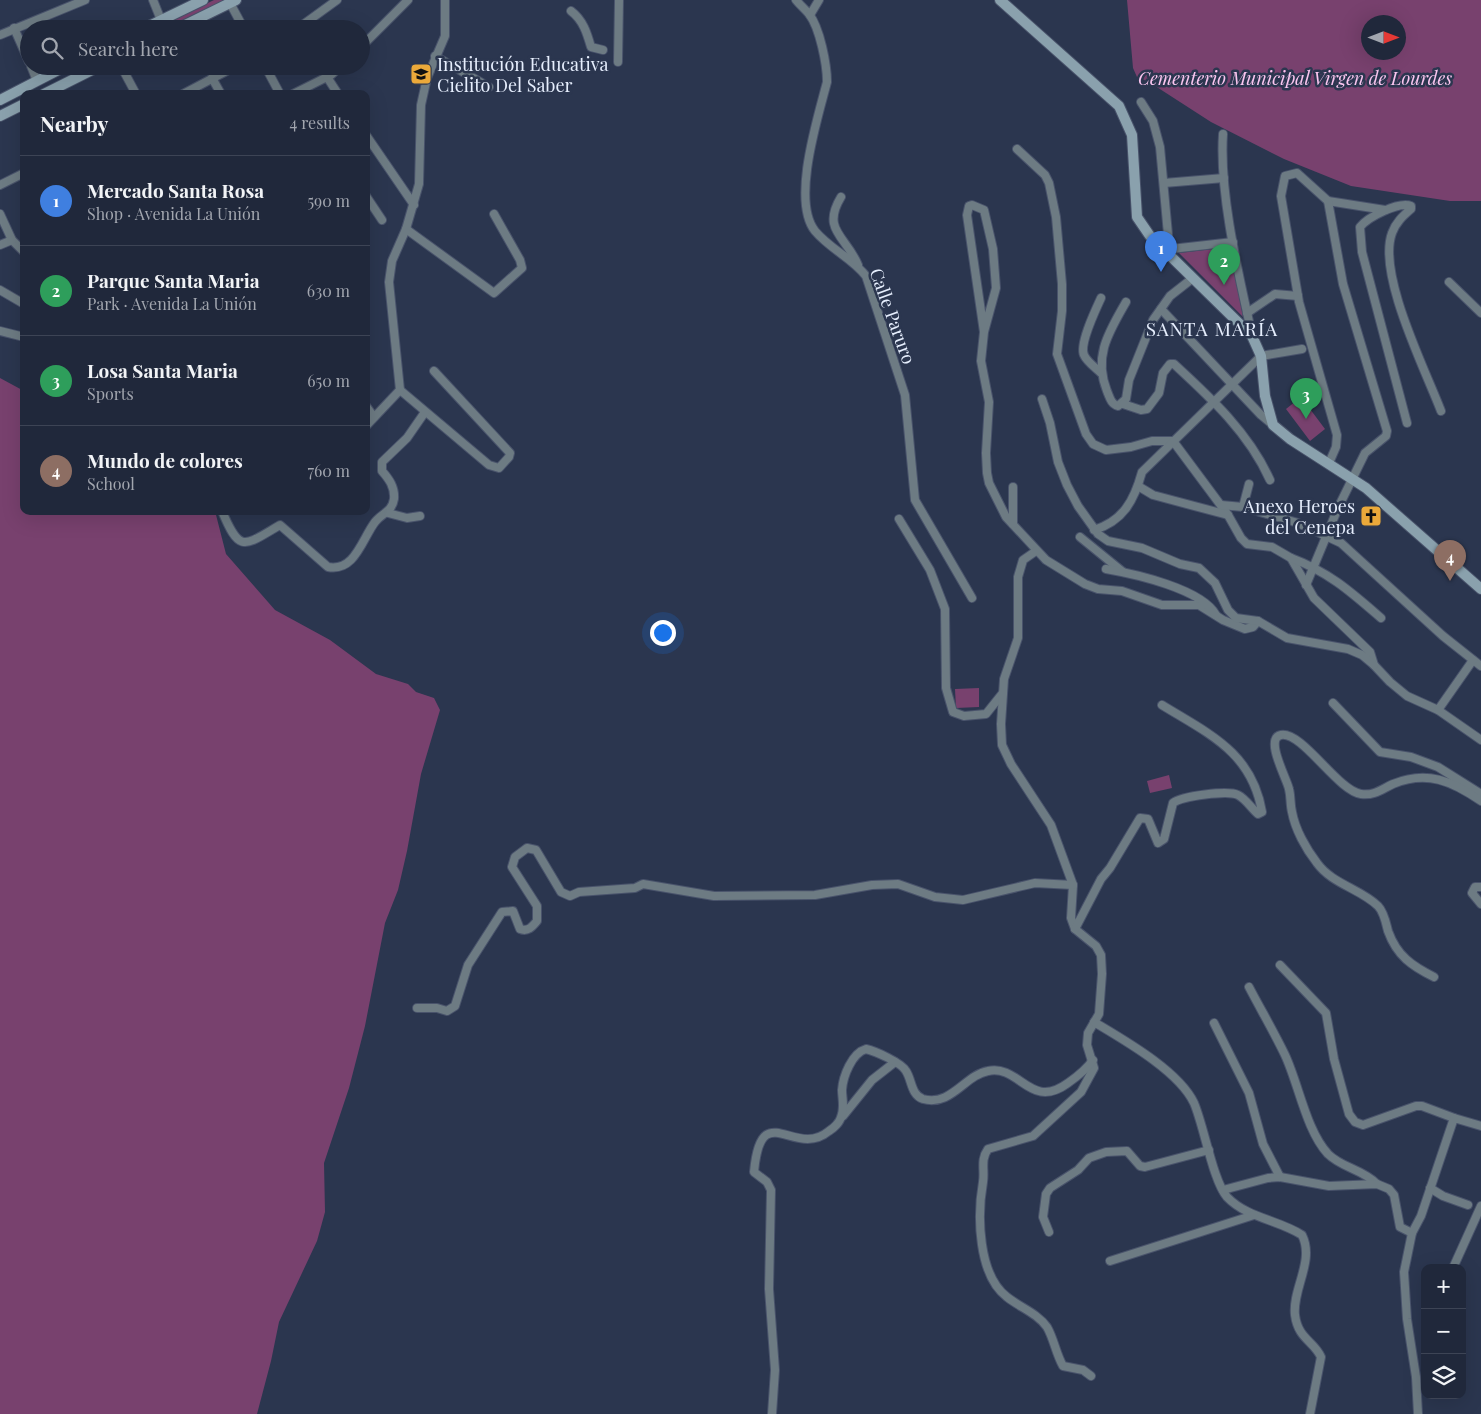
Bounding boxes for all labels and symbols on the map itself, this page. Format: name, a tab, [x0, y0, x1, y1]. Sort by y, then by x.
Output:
north arrow	[1361, 15, 1406, 60]
place label: Institución Educativa Cielito Del Saber	[437, 52, 608, 97]
school or university icon: Institución Educativa Cielito Del Saber	[409, 62, 433, 86]
park label: Cementerio Municipal Virgen de Lourdes	[1138, 66, 1452, 90]
pin: 1	[1145, 231, 1177, 272]
pin: 2	[1208, 244, 1240, 285]
street label: Calle Paruro	[865, 265, 921, 367]
district label: SANTA MARÍA	[1146, 315, 1278, 341]
pin: 3	[1290, 378, 1322, 419]
place label: Anexo Heroes del Cenepa	[1243, 494, 1355, 539]
church icon: Anexo Heroes del Cenepa	[1359, 504, 1383, 528]
pin: 4	[1434, 540, 1466, 581]
your location	[650, 620, 676, 646]

